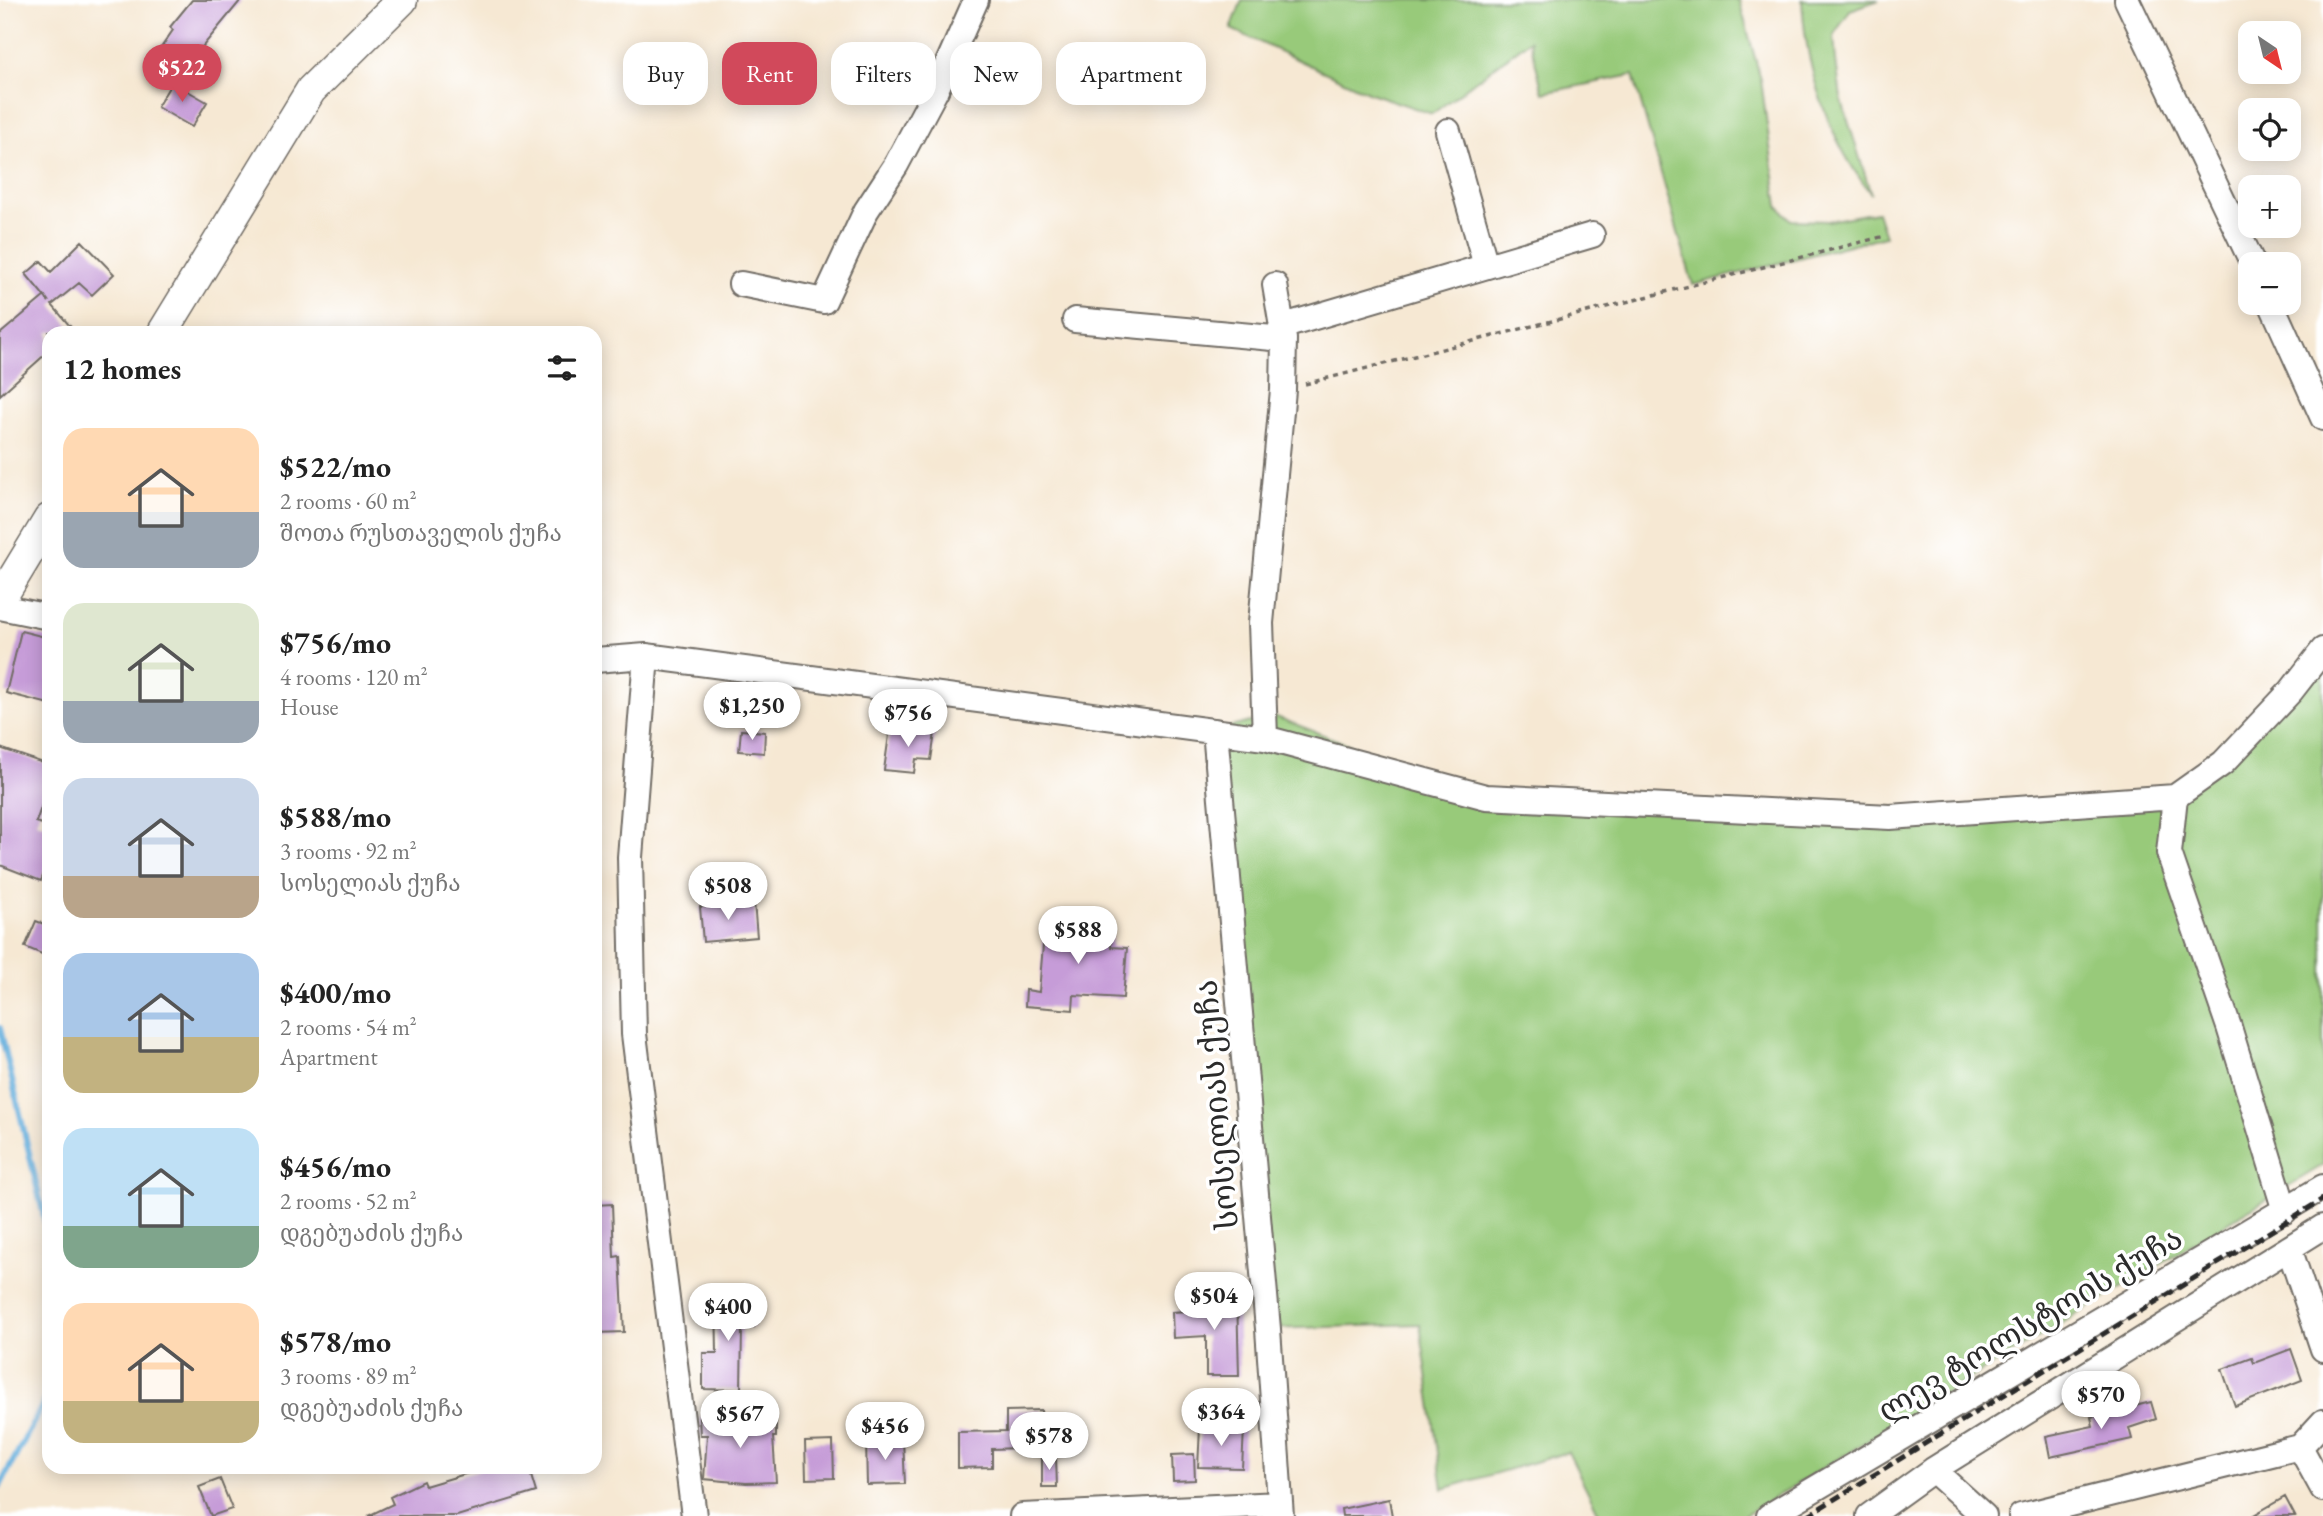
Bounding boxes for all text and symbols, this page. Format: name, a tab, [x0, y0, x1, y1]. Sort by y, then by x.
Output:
north arrow	[2238, 21, 2301, 84]
map controls	[2238, 21, 2301, 315]
chip: Buy	[623, 42, 708, 105]
chip: Rent	[722, 42, 817, 105]
chip: Filters	[831, 42, 936, 105]
chip: New	[950, 42, 1042, 105]
chip: Apartment	[1056, 42, 1206, 105]
pin: $522	[141, 44, 223, 104]
text: $522	[158, 52, 206, 82]
button: locate	[2238, 98, 2301, 161]
button: +	[2238, 175, 2301, 238]
button: −	[2238, 252, 2301, 315]
text: 12 homes	[63, 349, 181, 388]
icon: filters	[543, 349, 581, 387]
text: $522/mo	[280, 447, 391, 486]
icon: home	[119, 456, 203, 540]
text: 2 rooms · 60 m²	[280, 486, 417, 516]
text: შოთა რუსთაველის ქუჩა	[280, 518, 562, 548]
text: $756/mo	[280, 623, 391, 662]
icon: home	[119, 631, 203, 715]
text: 4 rooms · 120 m²	[280, 662, 428, 692]
pin: $1,250	[695, 682, 809, 742]
text: $1,250	[720, 690, 784, 720]
pin: $756	[867, 690, 949, 749]
text: House	[280, 692, 339, 722]
text: $756	[884, 697, 932, 727]
text: $588/mo	[280, 797, 391, 836]
icon: home	[119, 806, 203, 890]
text: 3 rooms · 92 m²	[280, 836, 417, 866]
pin: $508	[687, 862, 769, 922]
text: სოსელიას ქუჩა	[280, 868, 460, 898]
text: $508	[704, 870, 752, 900]
pin: $588	[1037, 906, 1119, 966]
text: $588	[1054, 914, 1102, 944]
text: $400/mo	[280, 973, 391, 1012]
street label: სოსელიას ქუჩა	[1184, 978, 1248, 1232]
icon: home	[119, 981, 203, 1065]
text: 2 rooms · 54 m²	[280, 1012, 417, 1042]
text: Apartment	[280, 1042, 378, 1072]
text: $456/mo	[280, 1147, 391, 1186]
icon: home	[119, 1156, 203, 1240]
text: 2 rooms · 52 m²	[280, 1186, 417, 1216]
street label: ლევ ტოლსტოის ქუჩა	[1870, 1216, 2190, 1432]
text: დგებუაძის ქუჩა	[280, 1218, 463, 1248]
pin: $504	[1173, 1272, 1255, 1332]
text: $504	[1190, 1280, 1238, 1310]
pin: $400	[687, 1284, 769, 1343]
text: $400	[704, 1291, 752, 1321]
text: $578/mo	[280, 1322, 391, 1361]
icon: home	[119, 1331, 203, 1415]
text: 3 rooms · 89 m²	[280, 1361, 417, 1391]
pin: $570	[2060, 1372, 2142, 1431]
text: $570	[2077, 1379, 2125, 1409]
pin: $364	[1180, 1388, 1262, 1448]
pin: $567	[699, 1390, 781, 1450]
text: დგებუაძის ქუჩა	[280, 1393, 463, 1423]
text: $364	[1197, 1396, 1245, 1426]
text: $567	[716, 1398, 764, 1428]
pin: $456	[844, 1402, 926, 1462]
text: $456	[861, 1410, 909, 1440]
pin: $578	[1008, 1412, 1090, 1472]
text: $578	[1025, 1420, 1073, 1450]

